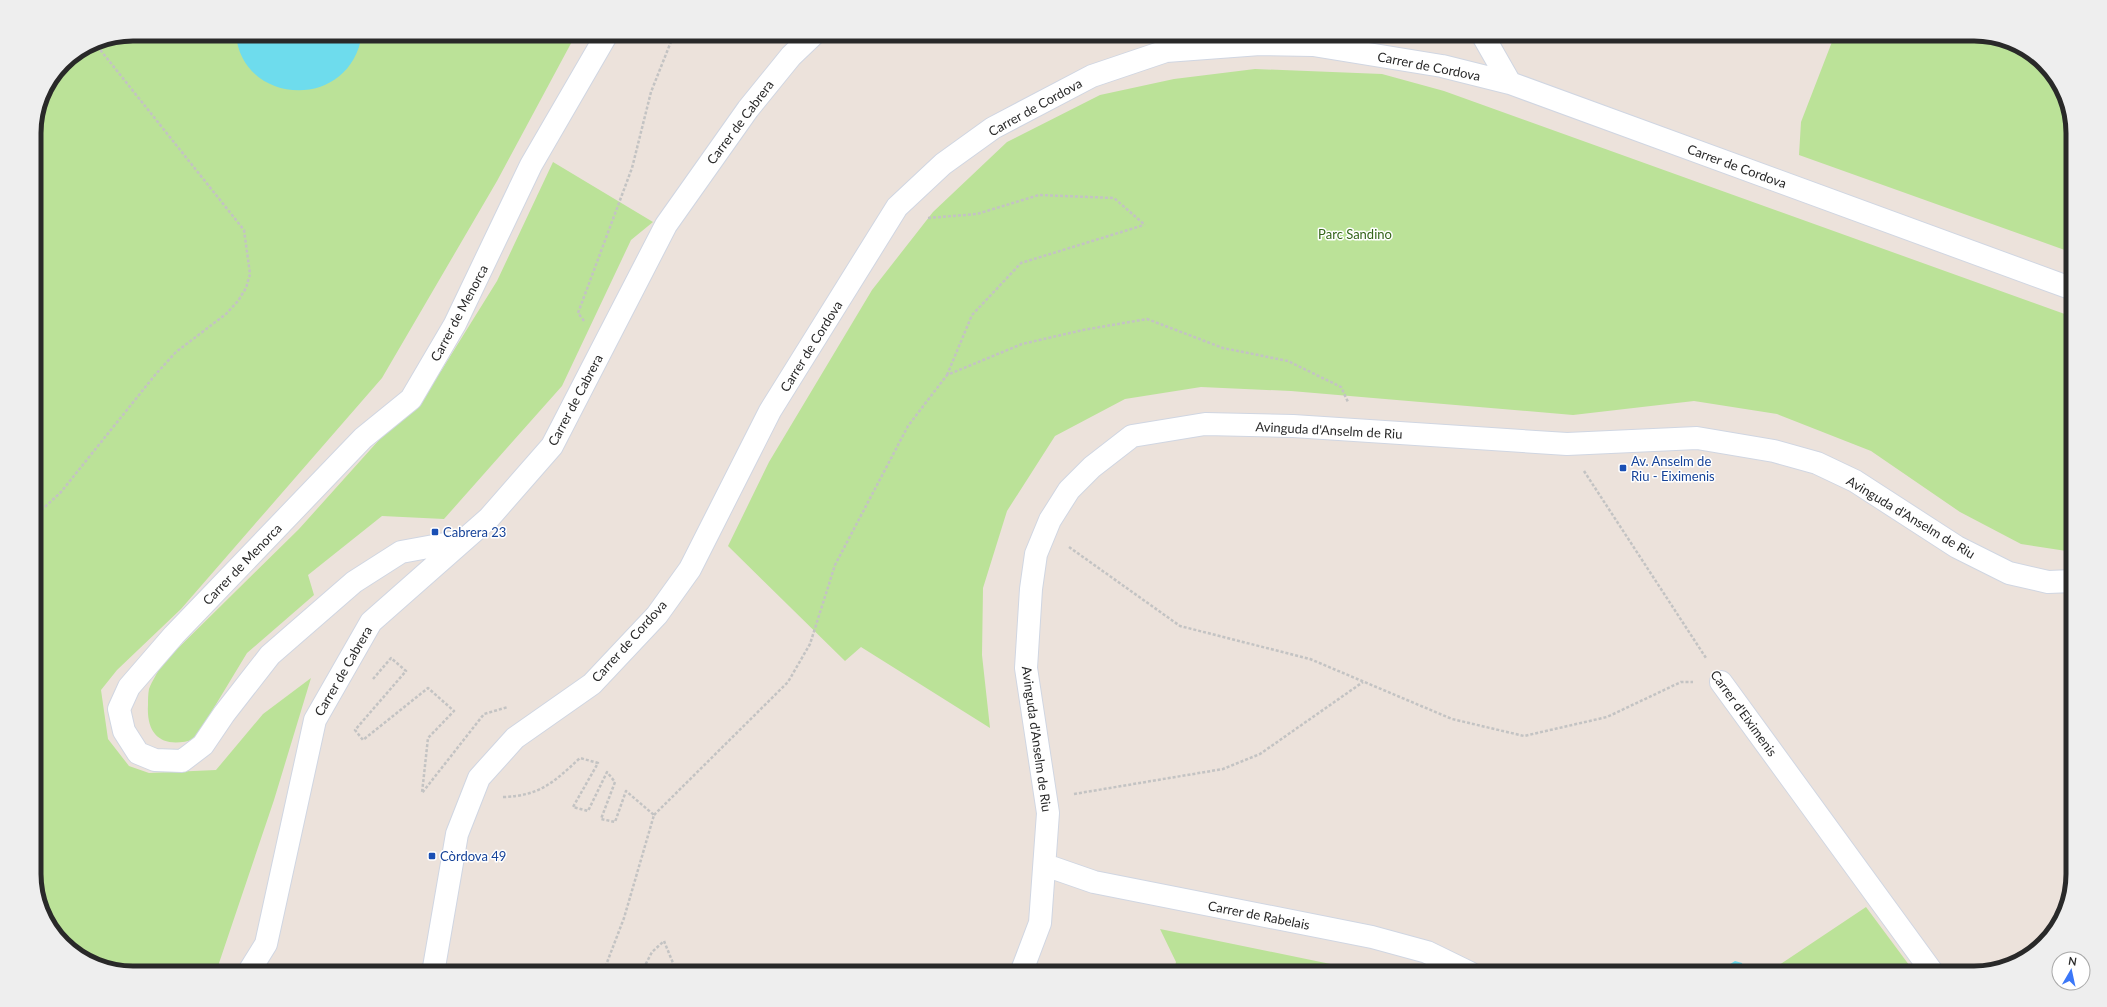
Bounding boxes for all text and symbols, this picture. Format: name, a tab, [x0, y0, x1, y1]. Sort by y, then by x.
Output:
street label: Carrer de Cordova	[1376, 48, 1482, 84]
street label: Carrer de Cordova	[985, 75, 1085, 139]
street label: Carrer de Cabrera	[703, 77, 777, 167]
street label: Carrer de Cordova	[1685, 141, 1789, 191]
park label: Parc Sandino	[1318, 226, 1392, 242]
street label: Carrer de Menorca	[427, 262, 491, 364]
street label: Carrer de Cordova	[777, 298, 845, 394]
street label: Carrer de Cabrera	[544, 352, 606, 448]
street label: Avinguda d'Anselm de Riu	[1255, 418, 1403, 442]
place label: Av. Anselm de Riu - Eiximenis	[1631, 453, 1715, 484]
marker: Av. Anselm de Riu - Eiximenis	[1618, 463, 1628, 473]
street label: Avinguda d'Anselm de Riu	[1844, 472, 1978, 562]
street label: Carrer de Menorca	[199, 520, 285, 608]
place label: Cabrera 23	[443, 524, 506, 540]
marker: Cabrera 23	[430, 527, 440, 537]
street label: Carrer de Cordova	[588, 597, 670, 685]
street label: Carrer de Cabrera	[311, 623, 375, 719]
street label: Avinguda d'Anselm de Riu	[1019, 665, 1055, 813]
street label: Carrer d'Eiximenis	[1707, 667, 1781, 760]
place label: Còrdova 49	[440, 848, 506, 864]
marker: Còrdova 49	[427, 851, 437, 861]
street label: Carrer de Rabelais	[1207, 897, 1312, 933]
north arrow	[2051, 951, 2091, 991]
text: N	[2067, 954, 2078, 968]

